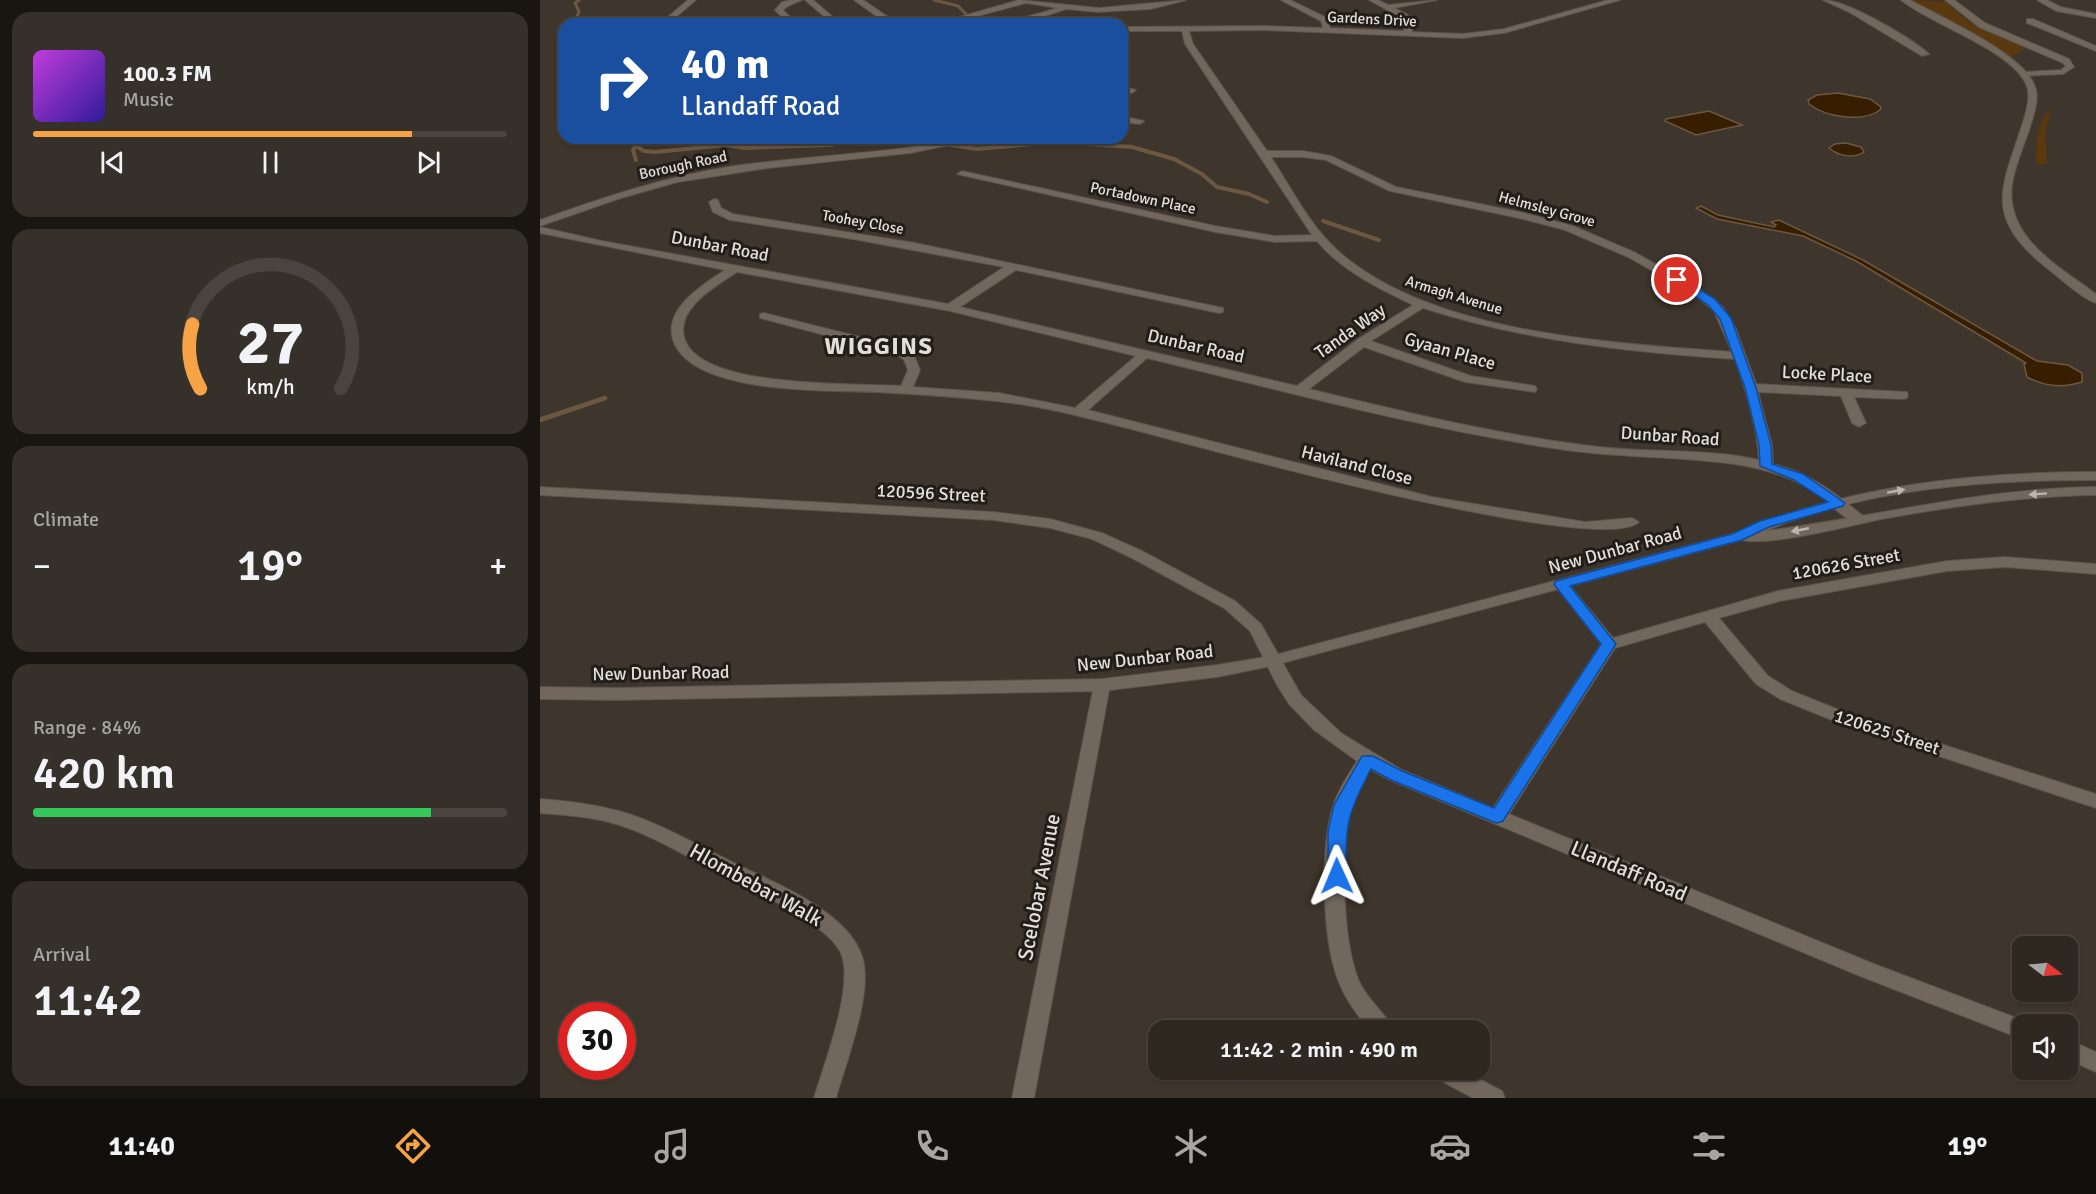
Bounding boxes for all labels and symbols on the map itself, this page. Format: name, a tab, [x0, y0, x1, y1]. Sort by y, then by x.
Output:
street label: Gardens Drive	[1327, 8, 1417, 30]
street label: Borough Road	[637, 147, 729, 183]
street label: Portadown Place	[1089, 178, 1197, 218]
street label: Helmsley Grove	[1497, 187, 1597, 231]
street label: Toohey Close	[821, 206, 905, 238]
street label: Dunbar Road	[669, 226, 771, 266]
pin	[1651, 254, 1702, 305]
street label: Armagh Avenue	[1403, 272, 1505, 318]
street label: Tanda Way	[1310, 298, 1390, 363]
street label: Dunbar Road	[1145, 324, 1247, 368]
street label: Gyaan Place	[1402, 328, 1498, 374]
district label: WIGGINS	[825, 331, 933, 361]
street label: Locke Place	[1781, 361, 1873, 387]
street label: Dunbar Road	[1620, 422, 1720, 450]
street label: Haviland Close	[1299, 441, 1415, 489]
street label: 120596 Street	[876, 479, 986, 507]
one-way arrow	[1886, 487, 1905, 496]
one-way arrow	[2028, 489, 2047, 499]
street label: New Dunbar Road	[1546, 522, 1684, 578]
one-way arrow	[1791, 526, 1810, 535]
street label: 120626 Street	[1790, 544, 1902, 584]
street label: New Dunbar Road	[1076, 640, 1214, 676]
street label: New Dunbar Road	[592, 661, 730, 685]
street label: 120625 Street	[1832, 705, 1942, 759]
street label: Scelobar Avenue	[1012, 812, 1066, 962]
street label: Llandaff Road	[1567, 835, 1691, 907]
street label: Hlombebar Walk	[685, 838, 827, 932]
position arrow	[1305, 844, 1369, 908]
north arrow	[2012, 936, 2078, 1002]
speed limit sign: 30	[558, 1002, 636, 1080]

